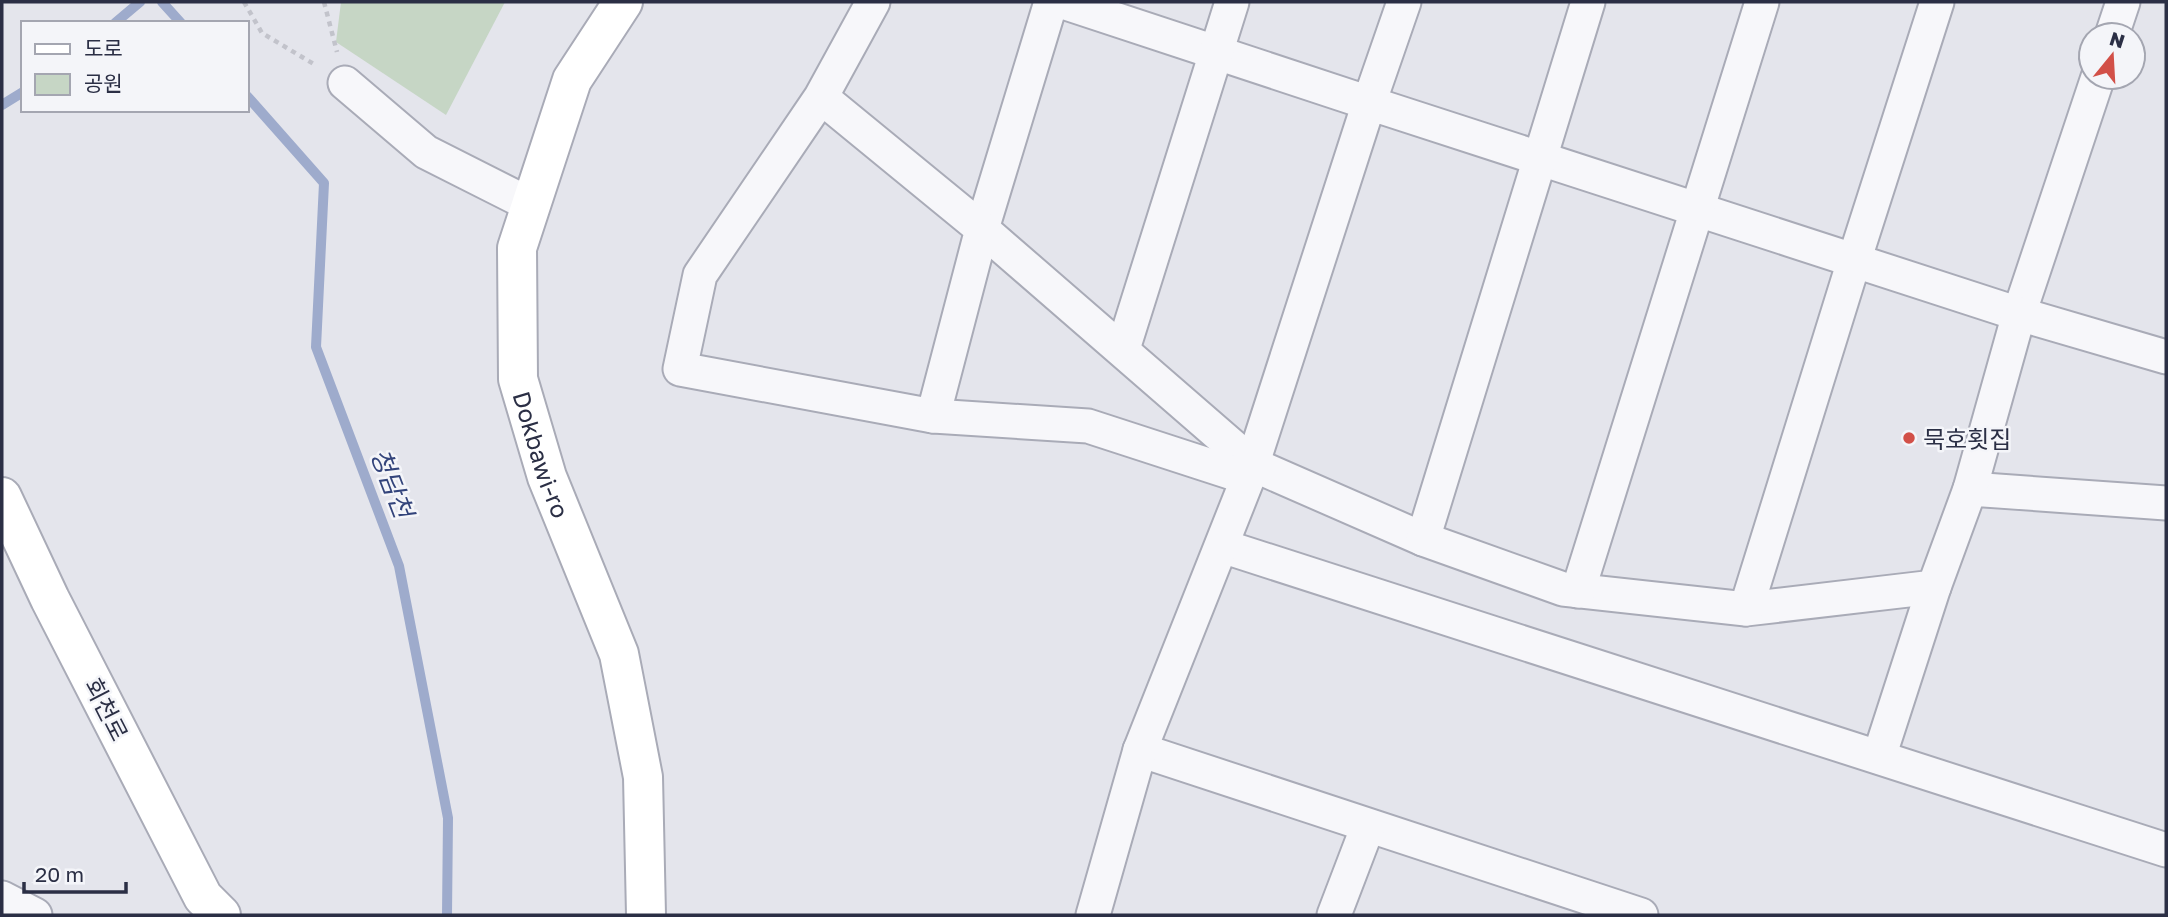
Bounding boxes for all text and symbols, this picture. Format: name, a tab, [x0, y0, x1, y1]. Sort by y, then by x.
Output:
legend	[21, 21, 248, 112]
north arrow	[2077, 21, 2147, 91]
text: N	[2107, 26, 2128, 53]
text: 도로	[84, 35, 123, 61]
text: 공원	[84, 70, 123, 96]
street label: Dokbawi-ro	[508, 388, 576, 522]
place label: 묵호횟집	[1923, 424, 2011, 453]
marker: 묵호횟집	[1901, 430, 1917, 446]
water label: 청담천	[365, 444, 420, 525]
street label: 회천로	[79, 673, 135, 745]
scale bar	[24, 850, 126, 894]
text: 20 m	[35, 861, 84, 887]

